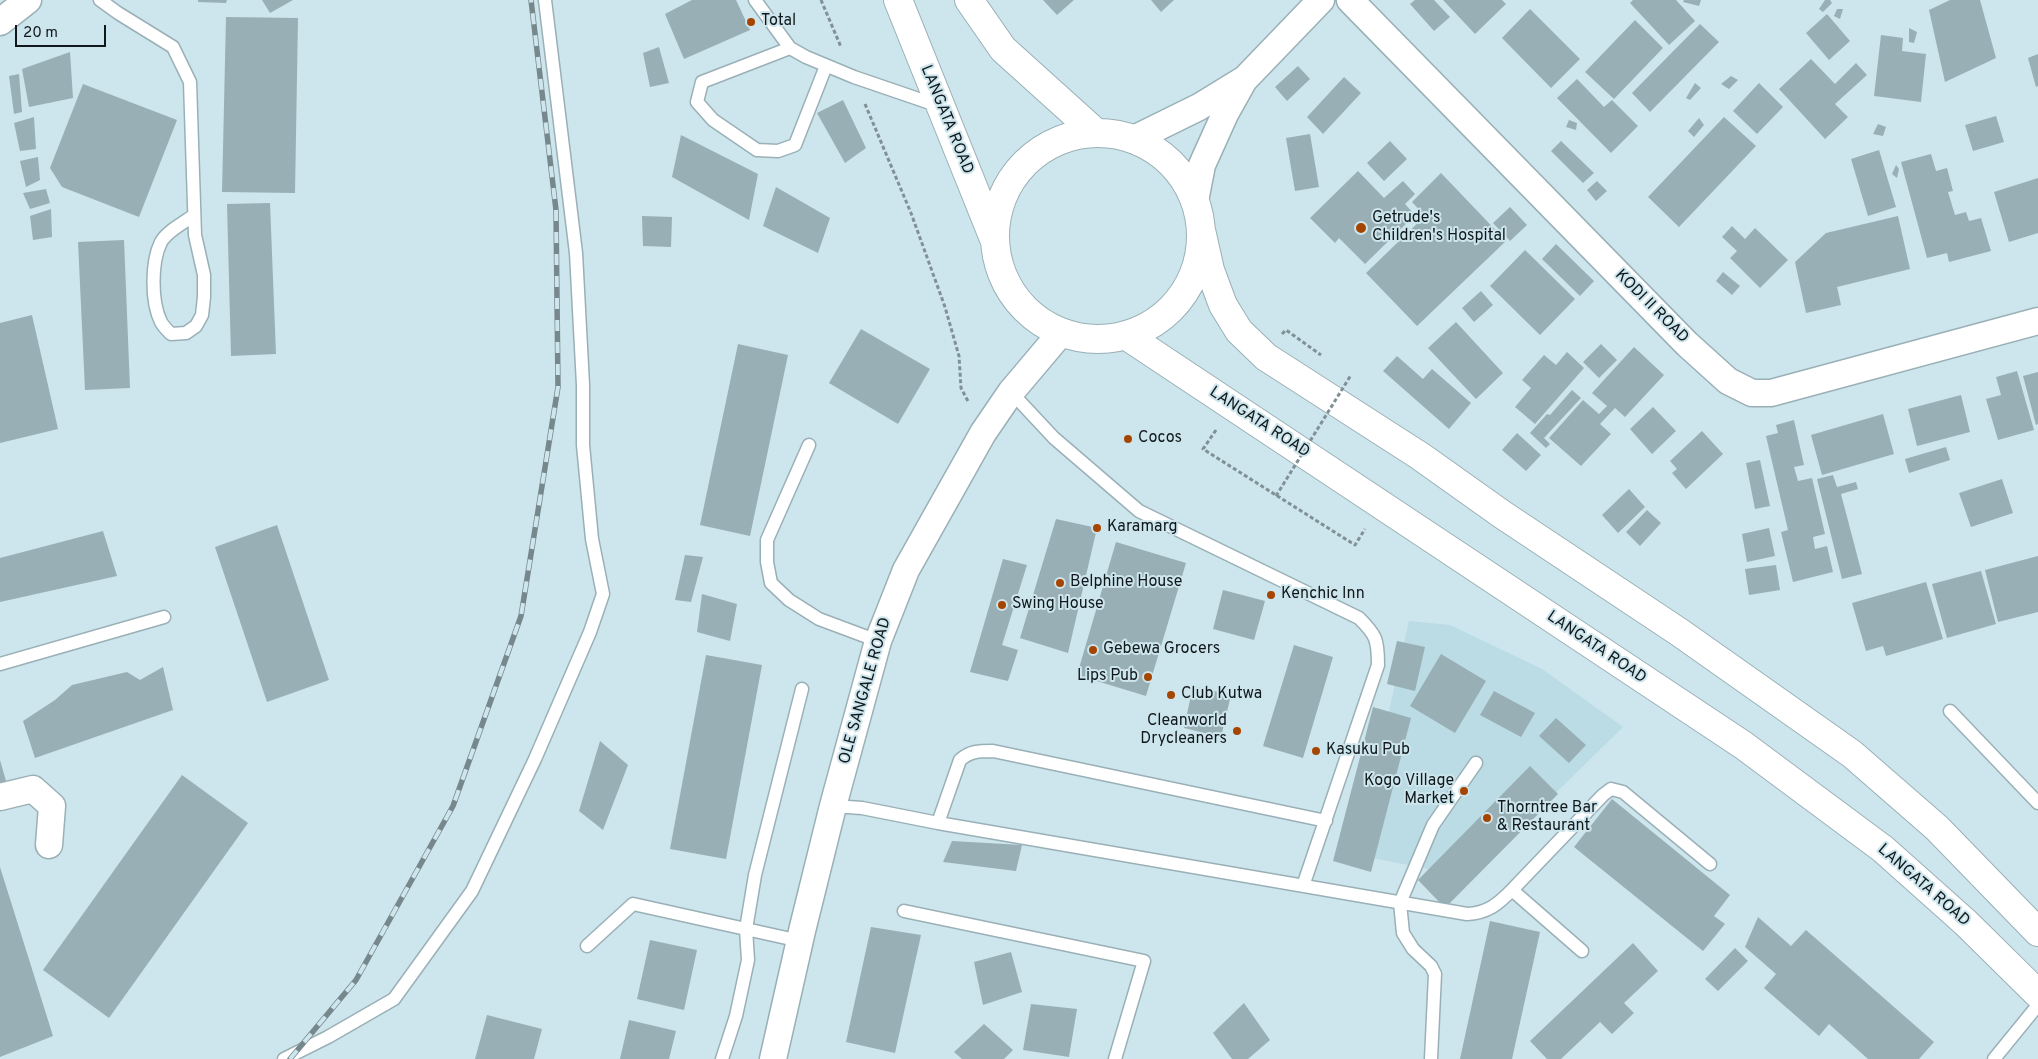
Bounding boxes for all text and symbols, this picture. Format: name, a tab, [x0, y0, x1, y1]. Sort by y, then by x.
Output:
place label: Total	[761, 12, 796, 32]
scale bar	[18, 15, 109, 47]
marker: Total	[745, 16, 757, 28]
text: 20 m	[23, 24, 58, 43]
street label: LANGATA ROAD	[915, 63, 977, 177]
place label: Getrude's Children's Hospital	[1372, 209, 1506, 247]
marker: Getrude's Children's Hospital	[1354, 221, 1368, 235]
street label: KODI II ROAD	[1610, 266, 1692, 348]
street label: LANGATA ROAD	[1205, 383, 1313, 463]
place label: Cocos	[1138, 429, 1182, 449]
marker: Cocos	[1122, 433, 1134, 445]
place label: Karamarg	[1107, 518, 1178, 538]
marker: Karamarg	[1091, 522, 1103, 534]
place label: Belphine House	[1070, 573, 1182, 593]
marker: Belphine House	[1054, 577, 1066, 589]
place label: Kenchic Inn	[1281, 585, 1365, 605]
marker: Kenchic Inn	[1265, 589, 1277, 601]
place label: Swing House	[1012, 595, 1104, 615]
marker: Swing House	[996, 599, 1008, 611]
street label: LANGATA ROAD	[1543, 608, 1649, 688]
street label: OLE SANGALE ROAD	[836, 616, 896, 766]
place label: Gebewa Grocers	[1103, 640, 1220, 660]
marker: Gebewa Grocers	[1087, 644, 1099, 656]
place label: Lips Pub	[1077, 667, 1138, 687]
marker: Lips Pub	[1142, 671, 1154, 683]
place label: Club Kutwa	[1181, 685, 1262, 705]
marker: Club Kutwa	[1165, 689, 1177, 701]
place label: Cleanworld Drycleaners	[1140, 712, 1227, 750]
marker: Cleanworld Drycleaners	[1231, 725, 1243, 737]
place label: Kasuku Pub	[1326, 741, 1410, 761]
marker: Kasuku Pub	[1310, 745, 1322, 757]
place label: Kogo Village Market	[1364, 772, 1454, 810]
marker: Kogo Village Market	[1458, 785, 1470, 797]
place label: Thorntree Bar & Restaurant	[1497, 799, 1597, 837]
marker: Thorntree Bar & Restaurant	[1481, 812, 1493, 824]
street label: LANGATA ROAD	[1873, 841, 1973, 931]

